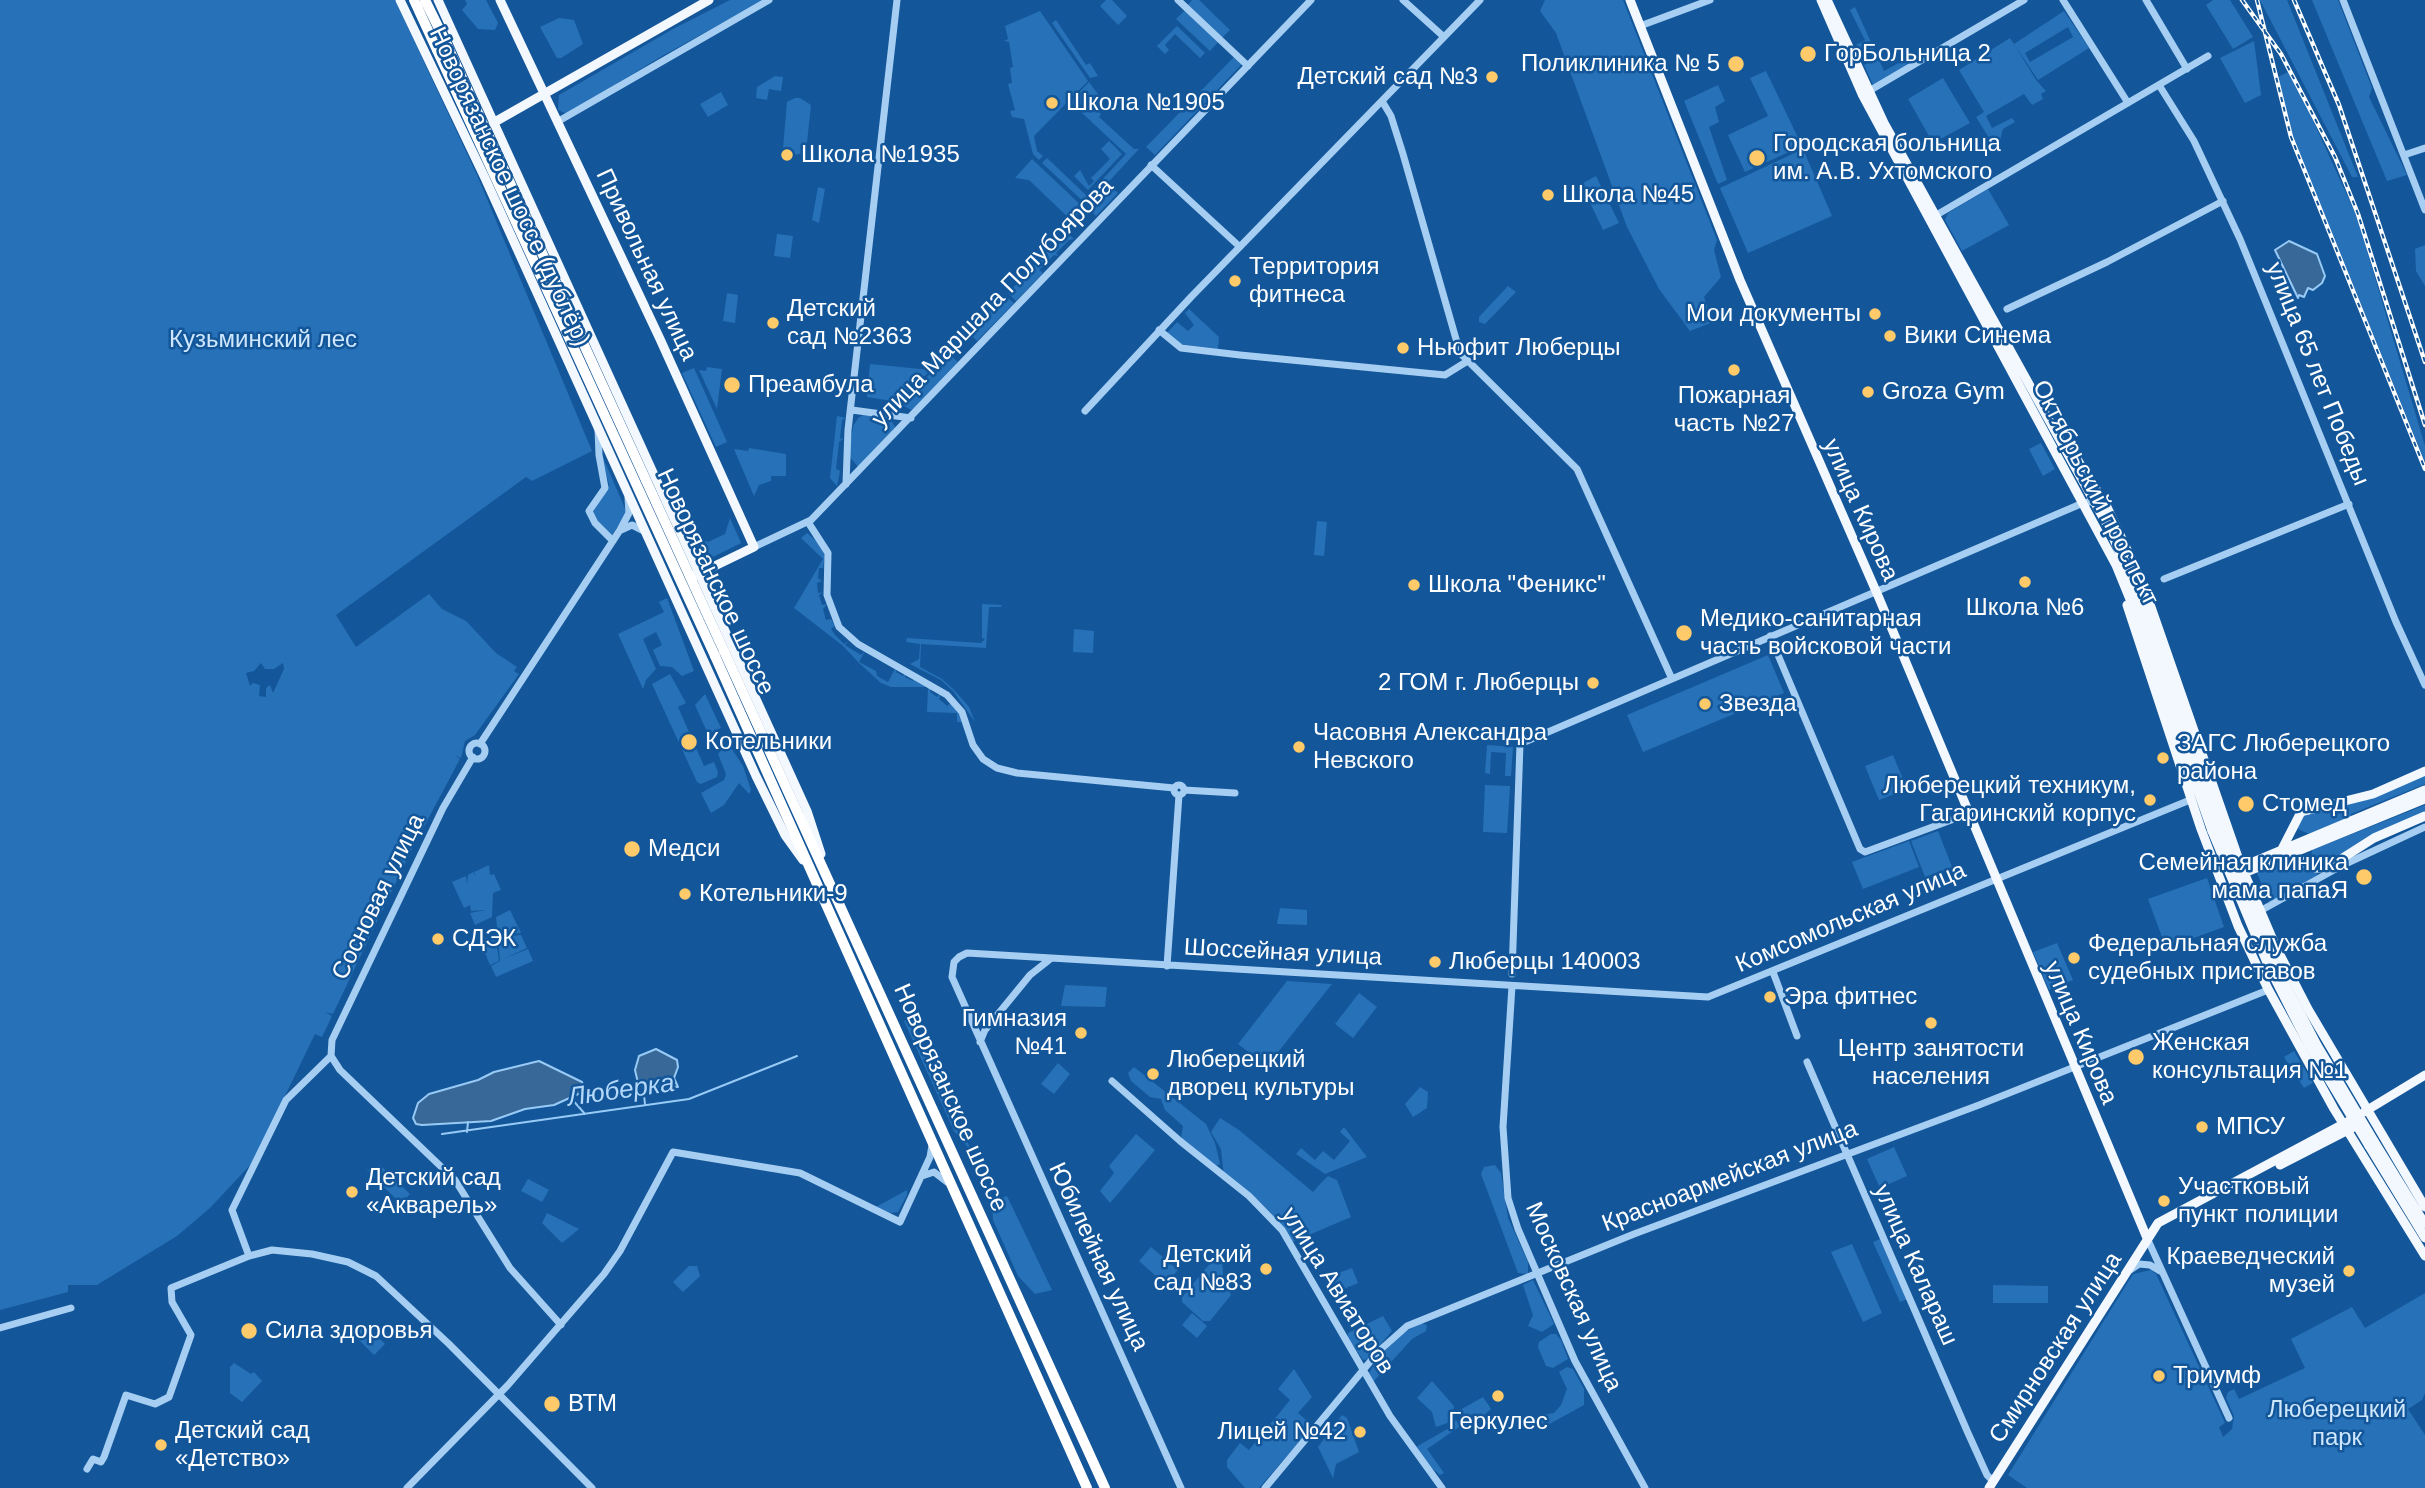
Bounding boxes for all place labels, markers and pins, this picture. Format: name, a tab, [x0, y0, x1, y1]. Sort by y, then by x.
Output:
place label: ГорБольница 2	[1824, 40, 1991, 68]
marker: ГорБольница 2	[1798, 44, 1818, 64]
place label: Поликлиника № 5	[1521, 50, 1720, 78]
marker: Поликлиника № 5	[1726, 54, 1746, 74]
place label: Детский сад №3	[1297, 63, 1478, 91]
marker: Детский сад №3	[1484, 69, 1500, 85]
place label: Школа №1905	[1066, 89, 1225, 117]
marker: Школа №1905	[1044, 95, 1060, 111]
place label: Городская больница им. А.В. Ухтомского	[1773, 130, 2001, 186]
place label: Школа №1935	[801, 141, 960, 169]
marker: Школа №1935	[779, 147, 795, 163]
marker: Городская больница им. А.В. Ухтомского	[1747, 148, 1767, 168]
place label: Школа №45	[1562, 181, 1694, 209]
marker: Школа №45	[1540, 187, 1556, 203]
place label: Территория фитнеса	[1249, 253, 1380, 309]
marker: Территория фитнеса	[1227, 273, 1243, 289]
place label: Детский сад №2363	[787, 295, 912, 351]
place label: Мои документы	[1686, 300, 1861, 328]
marker: Мои документы	[1867, 306, 1883, 322]
marker: Детский сад №2363	[765, 315, 781, 331]
place label: Вики Синема	[1904, 322, 2051, 350]
marker: Вики Синема	[1882, 328, 1898, 344]
place label: Ньюфит Люберцы	[1417, 334, 1621, 362]
marker: Ньюфит Люберцы	[1395, 340, 1411, 356]
marker: Пожарная часть №27	[1726, 362, 1742, 378]
place label: Преамбула	[748, 371, 874, 399]
marker: Преамбула	[722, 375, 742, 395]
place label: Groza Gym	[1882, 378, 2005, 406]
place label: Пожарная часть №27	[1674, 382, 1794, 438]
marker: Groza Gym	[1860, 384, 1876, 400]
place label: Школа "Феникс"	[1428, 571, 1606, 599]
marker: Школа №6	[2017, 574, 2033, 590]
marker: Школа "Феникс"	[1406, 577, 1422, 593]
place label: Школа №6	[1966, 594, 2084, 622]
place label: Медико-санитарная часть войсковой части	[1700, 605, 1952, 661]
marker: Медико-санитарная часть войсковой части	[1674, 623, 1694, 643]
place label: 2 ГОМ г. Люберцы	[1378, 669, 1579, 697]
marker: 2 ГОМ г. Люберцы	[1585, 675, 1601, 691]
place label: Звезда	[1719, 690, 1797, 718]
marker: Звезда	[1697, 696, 1713, 712]
place label: Часовня Александра Невского	[1313, 719, 1547, 775]
place label: Котельники	[705, 728, 832, 756]
place label: ЗАГС Люберецкого района	[2177, 730, 2390, 786]
marker: Котельники	[679, 732, 699, 752]
marker: Часовня Александра Невского	[1291, 739, 1307, 755]
marker: ЗАГС Люберецкого района	[2155, 750, 2171, 766]
place label: Люберецкий техникум, Гагаринский корпус	[1883, 772, 2136, 828]
place label: Стомед	[2262, 790, 2347, 818]
marker: Люберецкий техникум, Гагаринский корпус	[2142, 792, 2158, 808]
marker: Стомед	[2236, 794, 2256, 814]
place label: Медси	[648, 835, 720, 863]
marker: Медси	[622, 839, 642, 859]
place label: Семейная клиника мама папаЯ	[2139, 849, 2348, 905]
marker: Семейная клиника мама папаЯ	[2354, 867, 2374, 887]
place label: Котельники-9	[699, 880, 847, 908]
marker: Котельники-9	[677, 886, 693, 902]
place label: СДЭК	[452, 925, 516, 953]
place label: Федеральная служба судебных приставов	[2088, 930, 2327, 986]
marker: СДЭК	[430, 931, 446, 947]
place label: Люберцы 140003	[1449, 948, 1641, 976]
marker: Федеральная служба судебных приставов	[2066, 950, 2082, 966]
marker: Люберцы 140003	[1427, 954, 1443, 970]
place label: Эра фитнес	[1784, 983, 1917, 1011]
marker: Эра фитнес	[1762, 989, 1778, 1005]
place label: Гимназия №41	[962, 1005, 1067, 1061]
marker: Центр занятости населения	[1923, 1015, 1939, 1031]
marker: Гимназия №41	[1073, 1025, 1089, 1041]
place label: Женская консультация №1	[2152, 1029, 2347, 1085]
place label: Центр занятости населения	[1838, 1035, 2024, 1091]
place label: Люберецкий дворец культуры	[1167, 1046, 1354, 1102]
marker: Женская консультация №1	[2126, 1047, 2146, 1067]
marker: Люберецкий дворец культуры	[1145, 1066, 1161, 1082]
place label: МПСУ	[2216, 1113, 2285, 1141]
marker: МПСУ	[2194, 1119, 2210, 1135]
place label: Детский сад «Акварель»	[366, 1164, 501, 1220]
place label: Участковый пункт полиции	[2178, 1173, 2338, 1229]
marker: Детский сад «Акварель»	[344, 1184, 360, 1200]
marker: Участковый пункт полиции	[2156, 1193, 2172, 1209]
place label: Детский сад №83	[1154, 1241, 1252, 1297]
place label: Краеведческий музей	[2167, 1243, 2335, 1299]
marker: Детский сад №83	[1258, 1261, 1274, 1277]
marker: Краеведческий музей	[2341, 1263, 2357, 1279]
place label: Сила здоровья	[265, 1317, 433, 1345]
marker: Сила здоровья	[239, 1321, 259, 1341]
place label: Триумф	[2173, 1362, 2261, 1390]
marker: Триумф	[2151, 1368, 2167, 1384]
marker: Геркулес	[1490, 1388, 1506, 1404]
place label: ВТМ	[568, 1390, 617, 1418]
marker: ВТМ	[542, 1394, 562, 1414]
place label: Геркулес	[1448, 1408, 1548, 1436]
place label: Детский сад «Детство»	[175, 1417, 310, 1473]
place label: Лицей №42	[1218, 1418, 1346, 1446]
marker: Лицей №42	[1352, 1424, 1368, 1440]
marker: Детский сад «Детство»	[153, 1437, 169, 1453]

